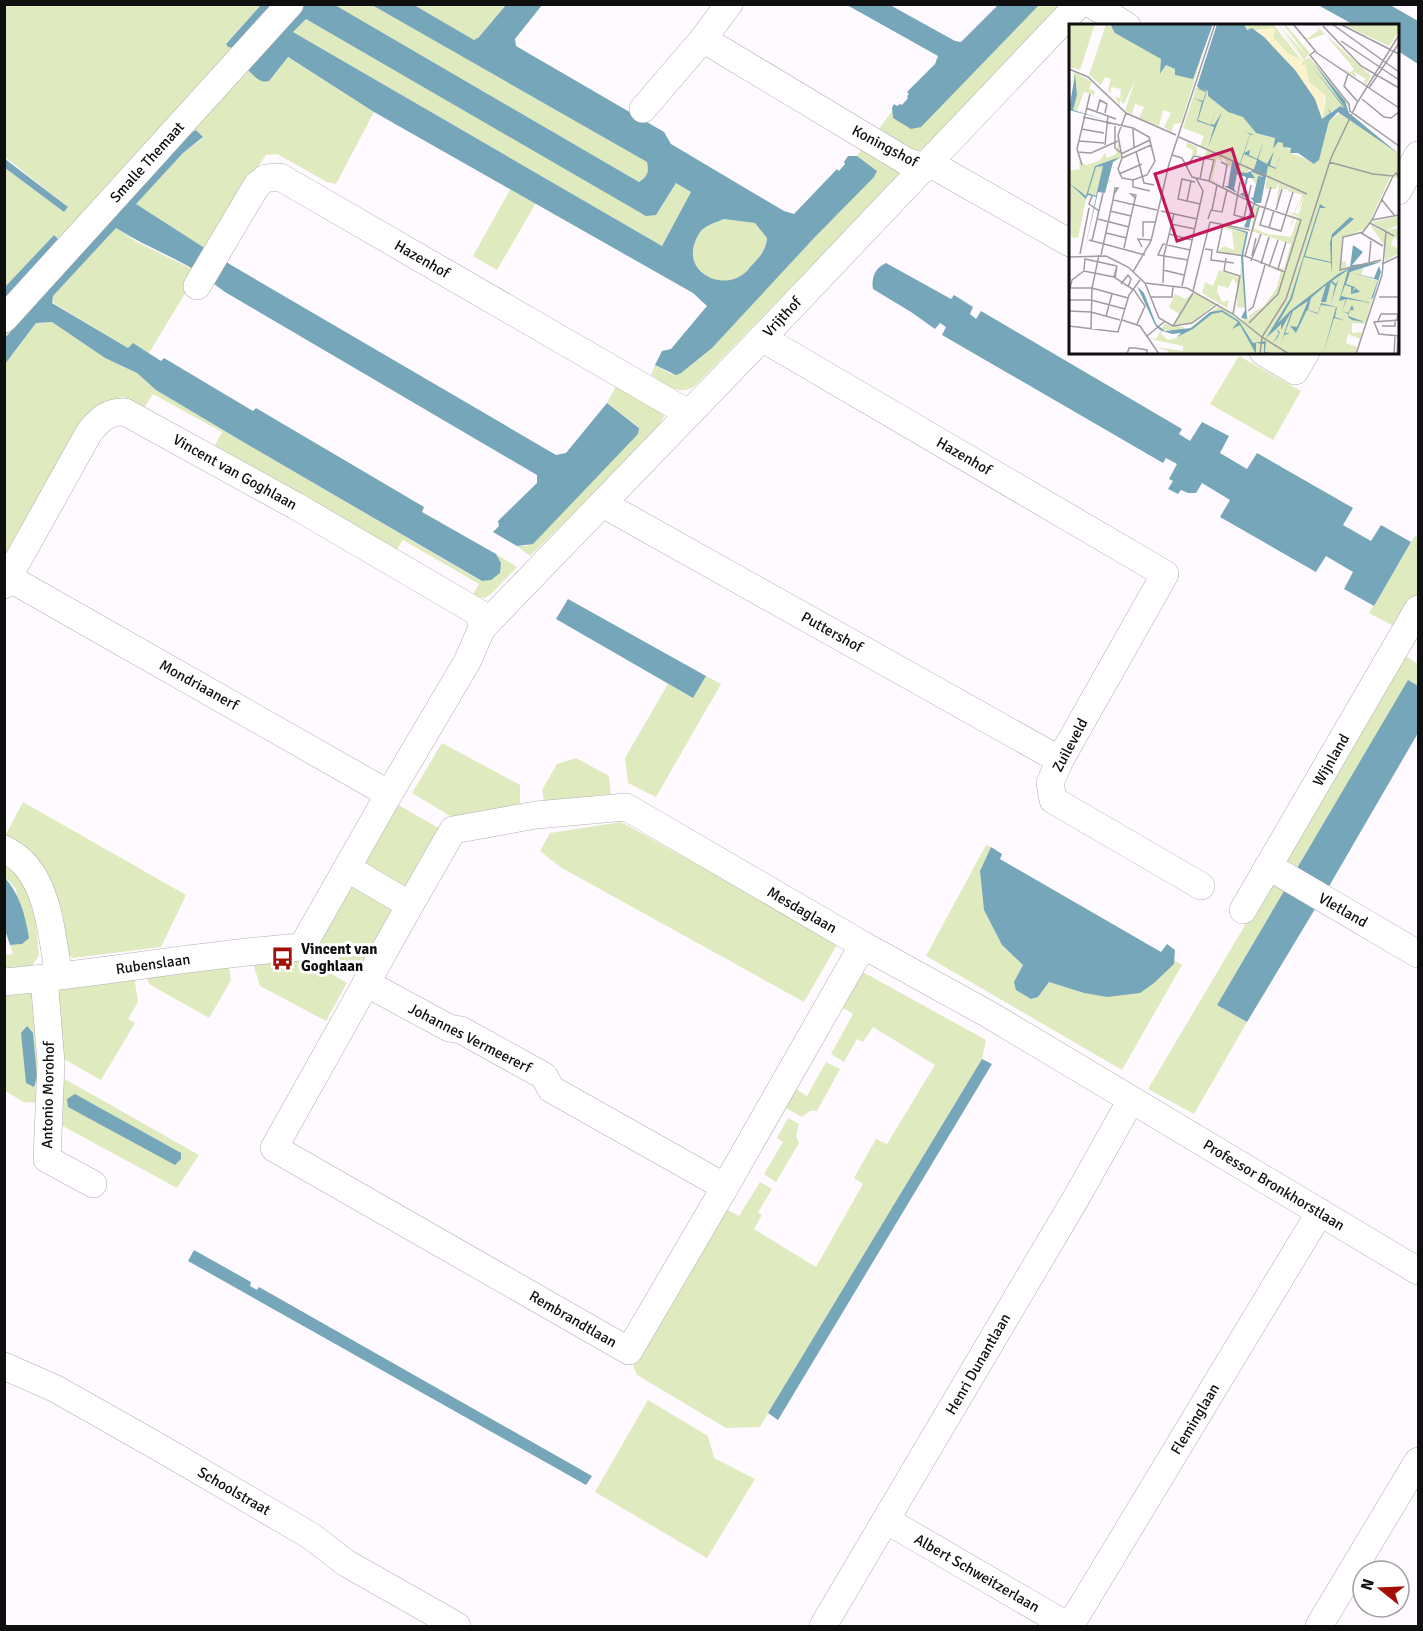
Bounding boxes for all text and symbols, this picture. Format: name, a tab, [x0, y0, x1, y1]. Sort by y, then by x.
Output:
inset map	[1069, 24, 1399, 354]
street label: Smalle Themaat	[106, 118, 188, 206]
street label: Koningshof	[849, 121, 922, 171]
street label: Hazenhof	[391, 236, 454, 282]
street label: Vrijthof	[759, 292, 806, 341]
street label: Vincent van Goghlaan	[170, 430, 300, 514]
street label: Hazenhof	[933, 433, 996, 479]
street label: Puttershof	[798, 608, 867, 657]
street label: Mondriaanerf	[156, 656, 243, 715]
street label: Zuileveld	[1048, 715, 1092, 775]
street label: Wijnland	[1309, 731, 1353, 789]
street label: Mesdaglaan	[764, 883, 840, 937]
street label: Vletland	[1315, 889, 1371, 931]
place label: Vincent van Goghlaan	[301, 940, 377, 975]
bus stop icon: Vincent van Goghlaan	[270, 945, 296, 971]
street label: Rubenslaan	[115, 950, 191, 978]
street label: Johannes Vermeererf	[405, 999, 535, 1077]
street label: Antonio Morohof	[38, 1040, 58, 1149]
street label: Professor Bronkhorstlaan	[1200, 1136, 1348, 1234]
street label: Rembrandtlaan	[526, 1287, 620, 1351]
street label: Henri Dunantlaan	[942, 1310, 1014, 1418]
street label: Fleminglaan	[1167, 1380, 1223, 1458]
street label: Schoolstraat	[194, 1463, 274, 1519]
street label: Albert Schweitzerlaan	[911, 1530, 1043, 1616]
north arrow	[1351, 1559, 1411, 1619]
text: N	[1356, 1576, 1379, 1593]

